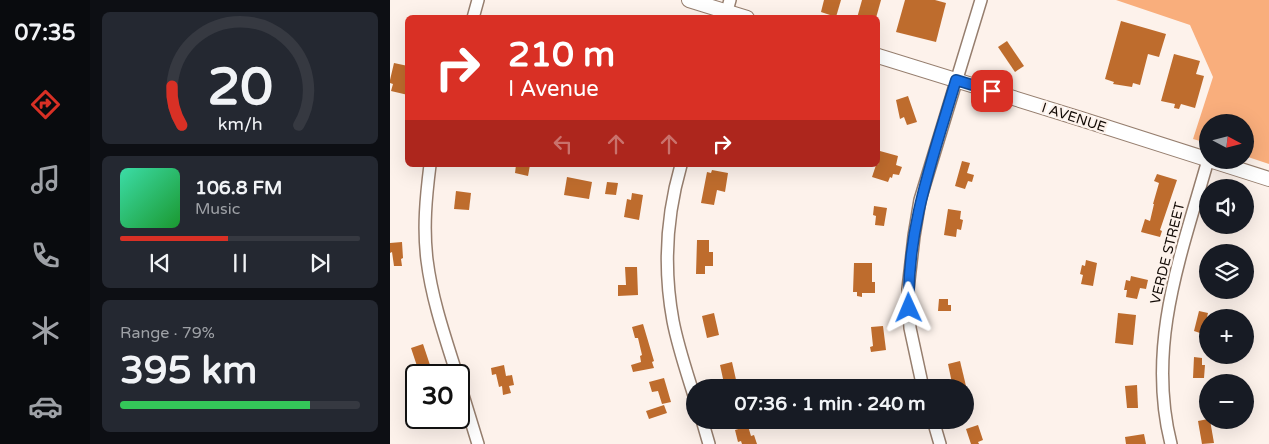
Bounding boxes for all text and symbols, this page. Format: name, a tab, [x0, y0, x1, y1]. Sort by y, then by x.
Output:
text: 07:35	[15, 20, 75, 46]
text: 210 m	[508, 34, 615, 76]
icon: right	[425, 35, 490, 100]
text: 20	[207, 56, 273, 119]
pin	[971, 70, 1013, 112]
text: I Avenue	[508, 76, 599, 102]
icon: arrive	[978, 77, 1006, 105]
icon: directions	[28, 87, 63, 122]
street label: I AVENUE	[1039, 99, 1108, 136]
text: km/h	[218, 114, 262, 135]
north arrow	[1199, 114, 1254, 169]
map controls	[1199, 114, 1254, 429]
icon: left	[549, 130, 577, 158]
icon: ahead	[602, 130, 630, 158]
icon: ahead	[655, 130, 683, 158]
icon: right	[708, 130, 736, 158]
icon: music	[28, 162, 63, 197]
text: 106.8 FM	[195, 177, 282, 199]
button: sound	[1199, 179, 1254, 234]
text: Music	[195, 199, 240, 219]
street label: VERDE STREET	[1147, 200, 1189, 306]
icon: phone	[28, 238, 63, 273]
button: layers	[1199, 244, 1254, 299]
icon: previous	[146, 249, 174, 277]
icon: pause	[226, 249, 254, 277]
icon: next	[306, 249, 334, 277]
position arrow	[882, 281, 934, 333]
button: +	[1199, 309, 1254, 364]
icon: climate	[28, 313, 63, 348]
text: Range · 79%	[120, 323, 215, 343]
text: 395 km	[120, 348, 257, 394]
speed limit sign: 30	[405, 364, 470, 429]
button: −	[1199, 374, 1254, 429]
icon: car	[28, 389, 63, 424]
text: 07:36 · 1 min · 240 m	[734, 393, 926, 415]

